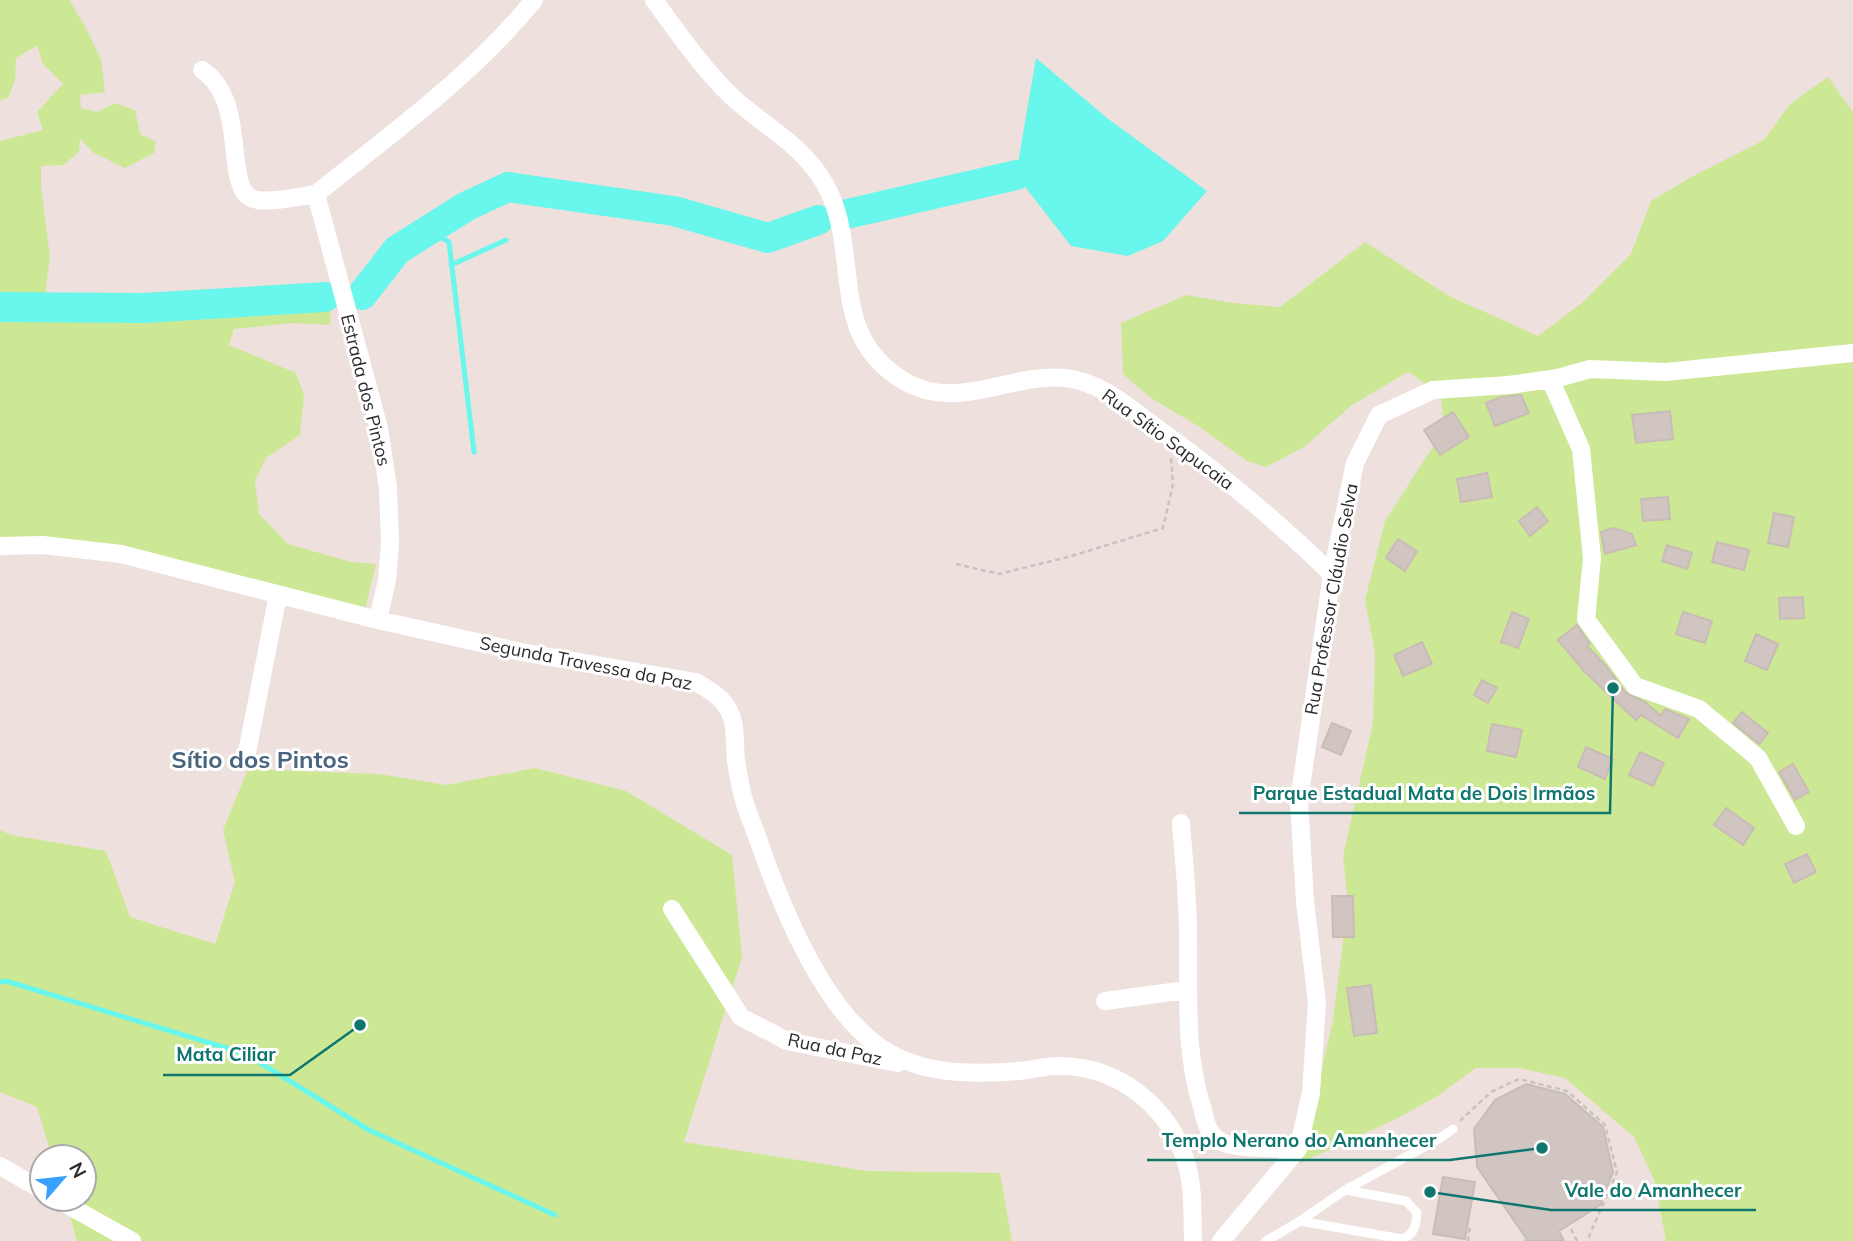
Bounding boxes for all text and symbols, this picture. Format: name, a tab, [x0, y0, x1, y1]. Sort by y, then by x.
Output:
street label: Estrada dos Pintos	[336, 312, 396, 468]
street label: Rua Sítio Sapucaia	[1098, 383, 1238, 495]
street label: Rua Professor Cláudio Selva	[1299, 481, 1363, 717]
street label: Segunda Travessa da Paz	[478, 631, 694, 695]
district label: Sítio dos Pintos	[171, 744, 349, 774]
callout: Parque Estadual Mata de Dois Irmãos	[1239, 773, 1610, 813]
text: Parque Estadual Mata de Dois Irmãos	[1253, 781, 1595, 805]
street label: Rua da Paz	[786, 1028, 884, 1070]
callout: Mata Ciliar	[163, 1035, 290, 1075]
text: Mata Ciliar	[176, 1042, 276, 1066]
callout: Templo Nerano do Amanhecer	[1147, 1120, 1450, 1160]
text: Templo Nerano do Amanhecer	[1162, 1128, 1437, 1152]
north arrow	[28, 1143, 98, 1213]
text: N	[64, 1158, 92, 1182]
callout: Vale do Amanhecer	[1551, 1170, 1756, 1210]
text: Vale do Amanhecer	[1564, 1178, 1742, 1202]

